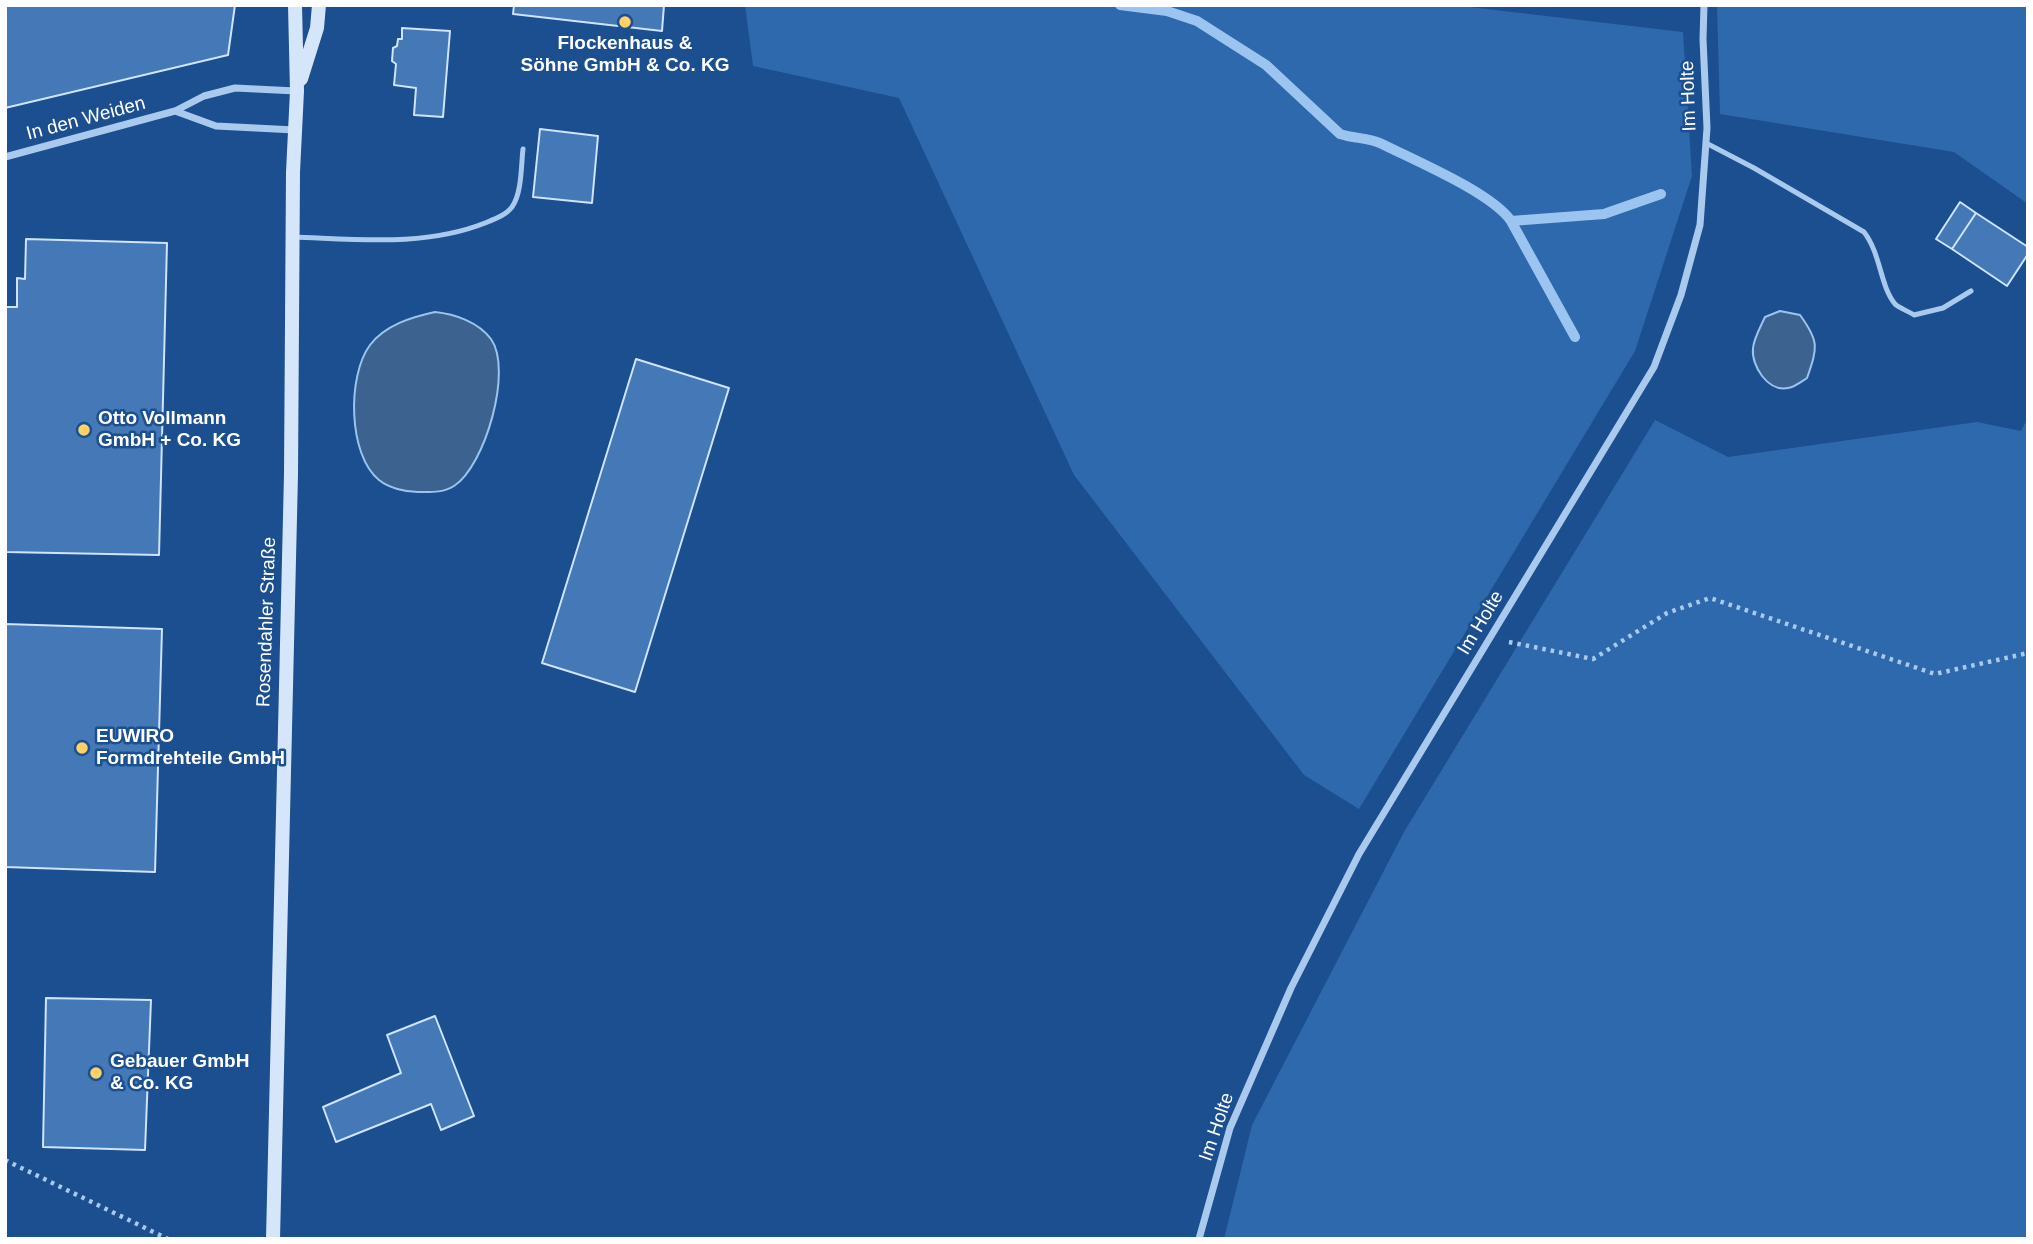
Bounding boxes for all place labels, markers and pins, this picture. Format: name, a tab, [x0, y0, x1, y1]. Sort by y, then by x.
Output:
marker: Flockenhaus & Söhne GmbH & Co. KG	[617, 14, 633, 30]
place label: Flockenhaus & Söhne GmbH & Co. KG	[520, 33, 730, 77]
place label: Otto Vollmann GmbH + Co. KG	[98, 408, 241, 452]
marker: Otto Vollmann GmbH + Co. KG	[76, 422, 92, 438]
place label: EUWIRO Formdrehteile GmbH	[96, 726, 285, 770]
marker: EUWIRO Formdrehteile GmbH	[74, 740, 90, 756]
place label: Gebauer GmbH & Co. KG	[110, 1051, 249, 1095]
marker: Gebauer GmbH & Co. KG	[88, 1065, 104, 1081]

